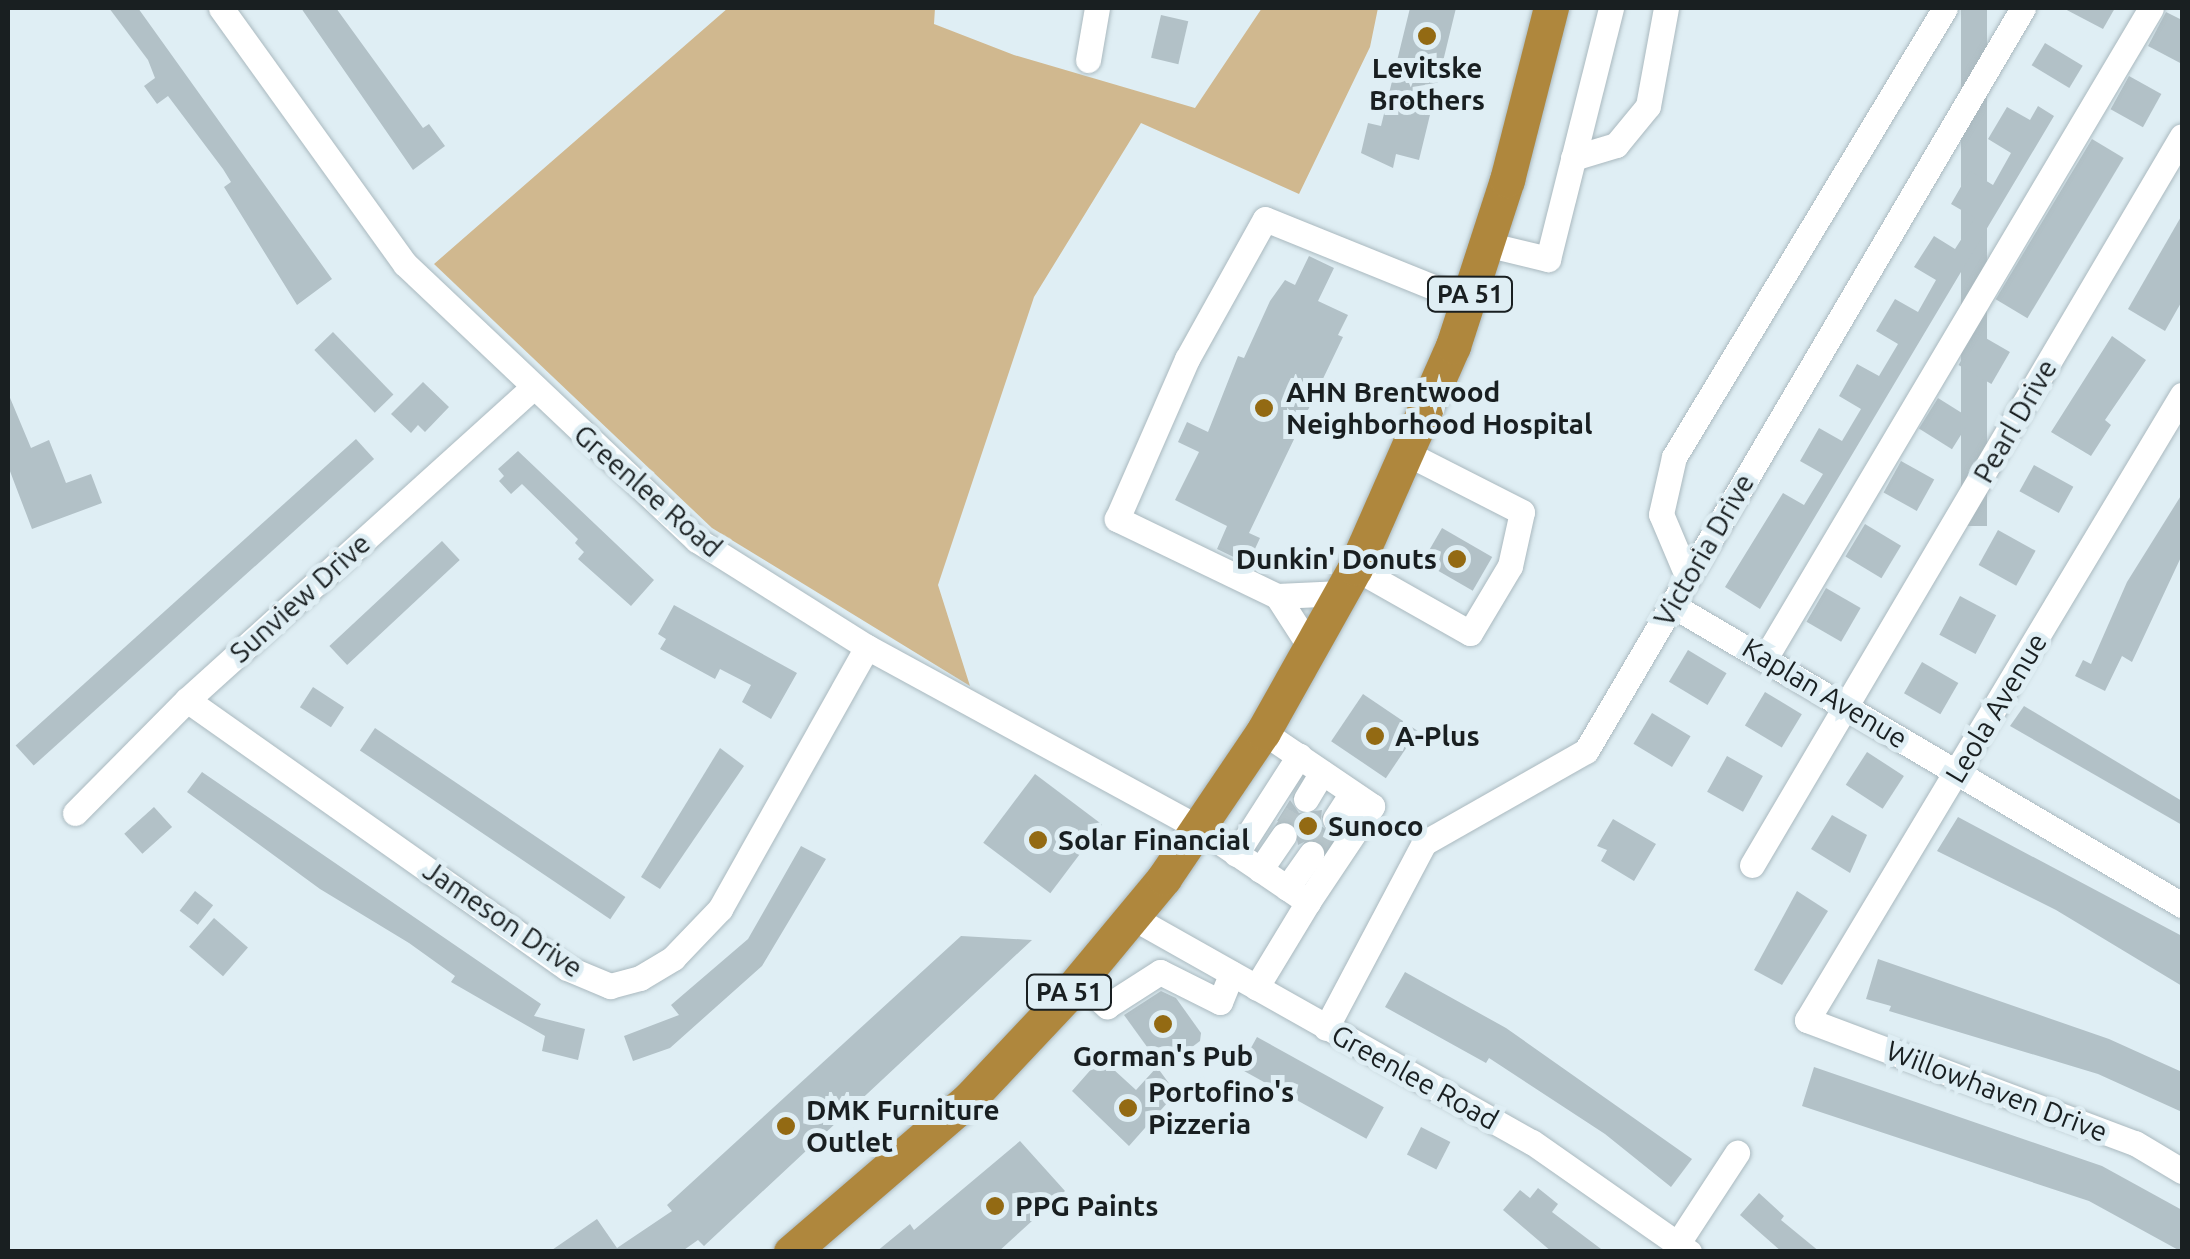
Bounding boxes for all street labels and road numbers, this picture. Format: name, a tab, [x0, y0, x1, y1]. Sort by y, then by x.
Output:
road number: PA 51	[1425, 274, 1515, 314]
street label: Pearl Drive	[1966, 353, 2064, 489]
street label: Greenlee Road	[567, 418, 729, 564]
street label: Victoria Drive	[1647, 468, 1761, 632]
street label: Sunview Drive	[223, 526, 377, 670]
street label: Leola Avenue	[1938, 627, 2054, 789]
street label: Kaplan Avenue	[1736, 631, 1914, 755]
street label: Jameson Drive	[417, 853, 589, 985]
road number: PA 51	[1024, 972, 1114, 1012]
street label: Greenlee Road	[1326, 1017, 1504, 1137]
street label: Willowhaven Drive	[1882, 1033, 2112, 1149]

